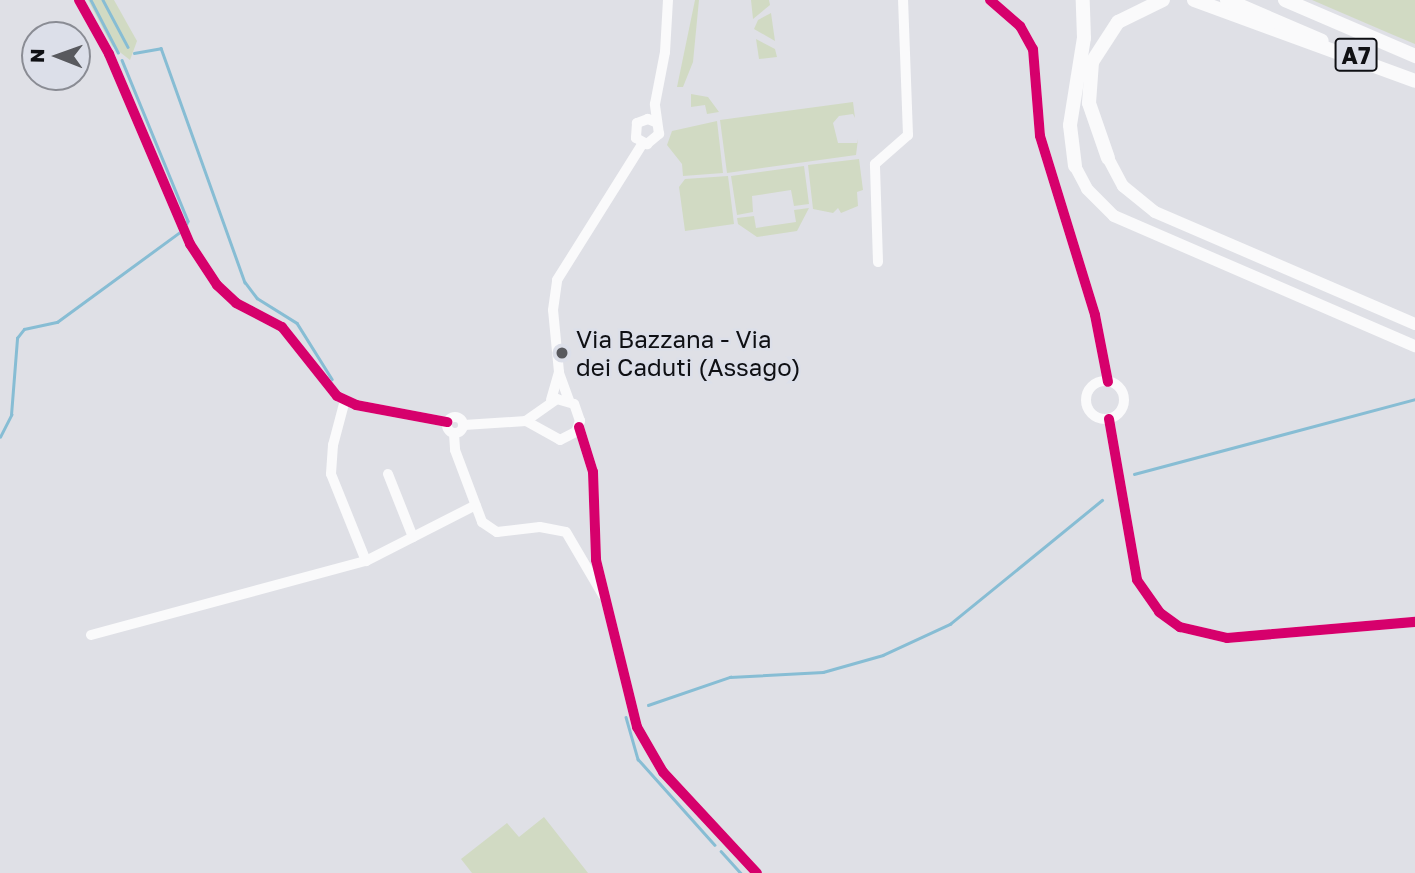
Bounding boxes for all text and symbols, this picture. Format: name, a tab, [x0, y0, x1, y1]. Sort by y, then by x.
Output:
north arrow	[21, 21, 91, 91]
road number: A7	[1333, 36, 1379, 74]
text: N	[25, 48, 48, 63]
place label: Via Bazzana - Via dei Caduti (Assago)	[576, 325, 801, 381]
marker: Via Bazzana - Via dei Caduti (Assago)	[554, 345, 570, 361]

